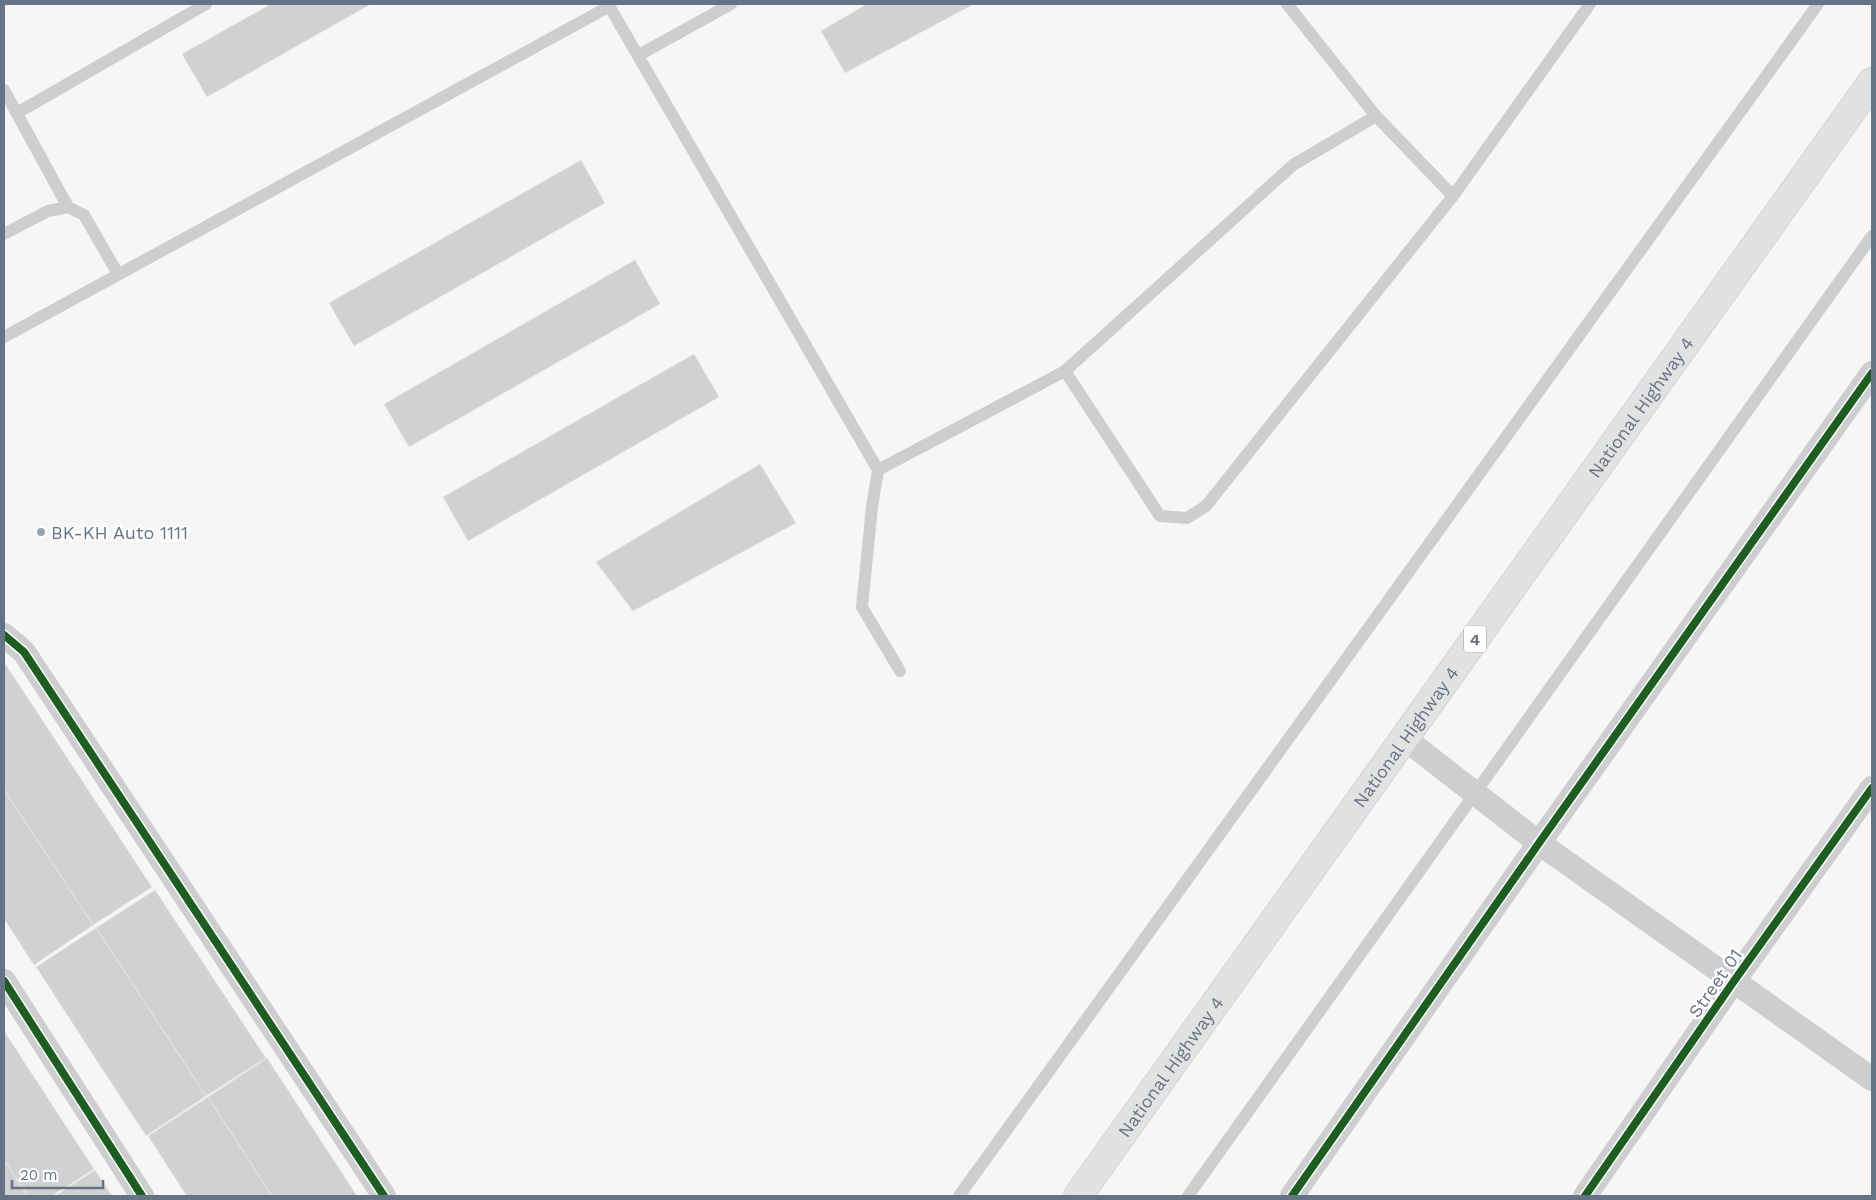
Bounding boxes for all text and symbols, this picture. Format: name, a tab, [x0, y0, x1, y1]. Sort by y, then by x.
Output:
street label: National Highway 4	[1583, 333, 1698, 481]
place label: BK-KH Auto 1111	[51, 522, 188, 543]
marker: BK-KH Auto 1111	[35, 526, 47, 538]
road number: 4	[1464, 626, 1486, 652]
street label: National Highway 4	[1348, 662, 1463, 811]
street label: Street 01	[1684, 945, 1746, 1021]
street label: National Highway 4	[1113, 992, 1227, 1141]
scale bar	[12, 1158, 104, 1190]
text: 20 m	[20, 1166, 58, 1184]

